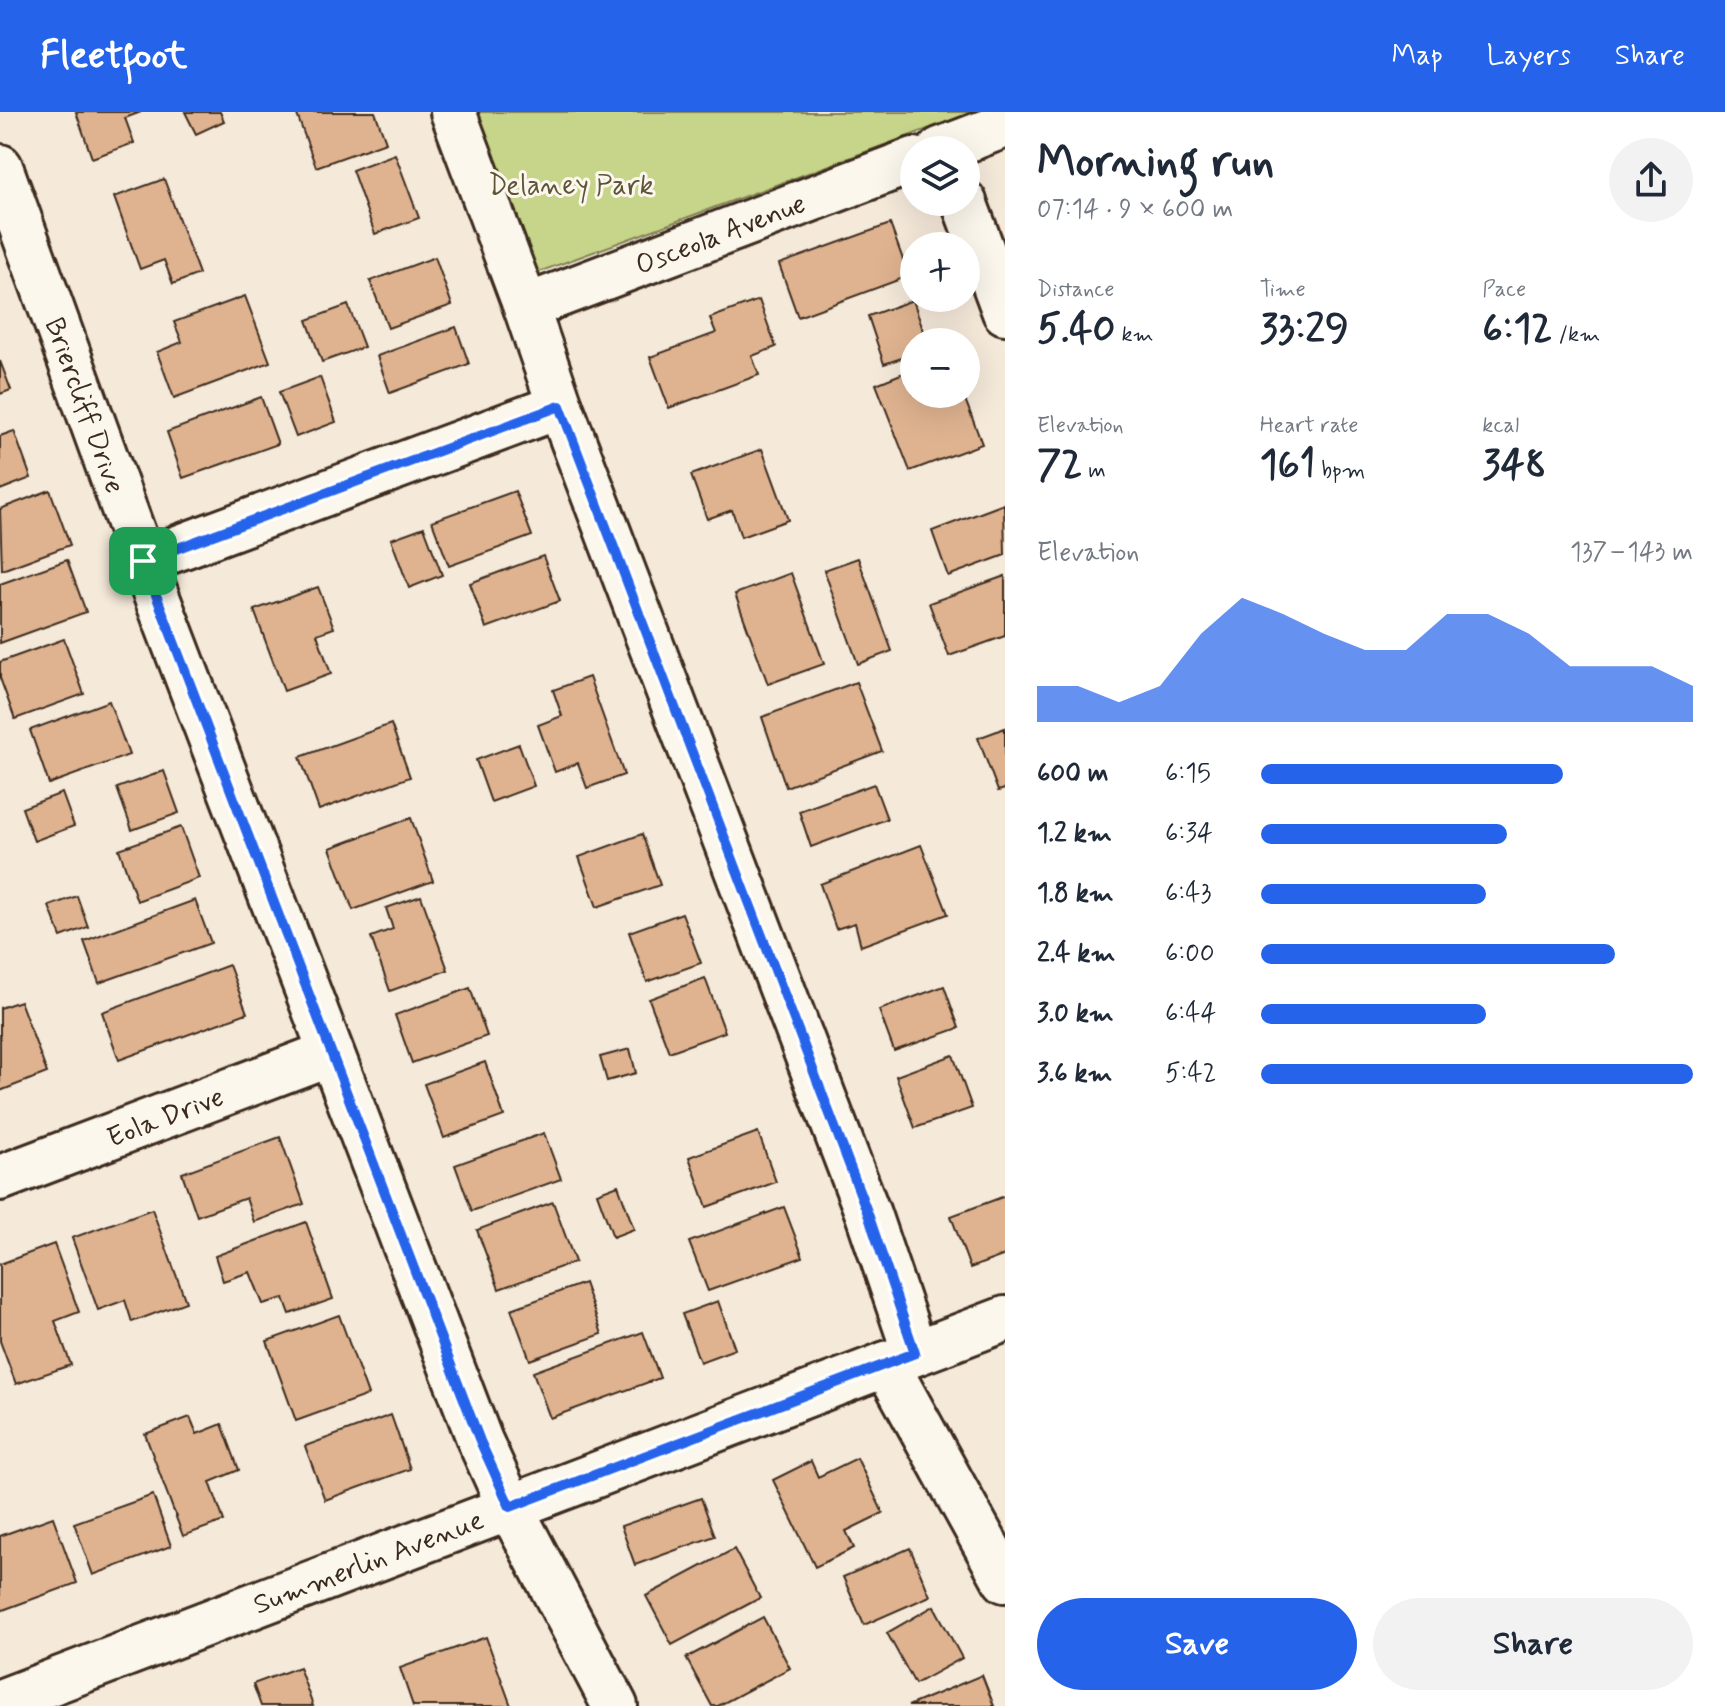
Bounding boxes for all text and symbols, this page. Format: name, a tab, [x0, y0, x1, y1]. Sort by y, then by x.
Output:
text: Fleetfoot	[40, 32, 187, 81]
text: Map	[1392, 38, 1443, 75]
text: Layers	[1487, 38, 1571, 75]
text: Share	[1615, 38, 1685, 75]
text: Morning run	[1037, 134, 1274, 192]
map controls	[900, 136, 980, 408]
button: layers	[900, 136, 980, 216]
button: share	[1609, 138, 1693, 222]
park label: Delaney Park	[488, 168, 654, 205]
street label: Osceola Avenue	[631, 186, 811, 285]
text: 07:14 · 9 × 600 m	[1037, 193, 1233, 227]
button: +	[900, 232, 980, 312]
text: Distance	[1037, 276, 1114, 304]
text: Time	[1260, 276, 1306, 304]
text: Pace	[1482, 276, 1526, 304]
text: 5.40	[1037, 304, 1115, 356]
text: 33:29	[1260, 304, 1349, 356]
text: 6:12	[1482, 304, 1553, 356]
street label: Briercliff Drive	[35, 313, 133, 499]
text: km	[1115, 321, 1154, 349]
text: /km	[1553, 321, 1600, 349]
button: −	[900, 328, 980, 408]
text: Elevation	[1037, 412, 1124, 440]
text: Heart rate	[1260, 412, 1358, 440]
text: kcal	[1482, 412, 1519, 440]
text: 72	[1037, 440, 1082, 492]
text: 161	[1260, 440, 1315, 492]
text: 348	[1482, 440, 1546, 492]
text: m	[1082, 457, 1106, 485]
text: bpm	[1315, 457, 1365, 485]
pin	[109, 527, 177, 595]
text: Elevation	[1037, 536, 1139, 570]
text: 137–143 m	[1570, 536, 1693, 570]
icon: arrive	[121, 539, 165, 583]
text: 600 m	[1037, 757, 1109, 791]
text: 6:15	[1165, 757, 1211, 791]
text: 1.2 km	[1037, 817, 1112, 851]
text: 6:34	[1165, 817, 1213, 851]
text: 1.8 km	[1037, 877, 1114, 911]
text: 6:43	[1165, 877, 1211, 911]
text: 2.4 km	[1037, 937, 1115, 971]
text: 6:00	[1165, 937, 1215, 971]
text: 3.0 km	[1037, 997, 1114, 1031]
text: 6:44	[1165, 997, 1216, 1031]
text: 3.6 km	[1037, 1057, 1112, 1091]
text: 5:42	[1165, 1057, 1216, 1091]
street label: Eola Drive	[102, 1079, 230, 1158]
street label: Summerlin Avenue	[249, 1502, 489, 1624]
button: Save	[1037, 1598, 1357, 1690]
button: Share	[1373, 1598, 1693, 1690]

